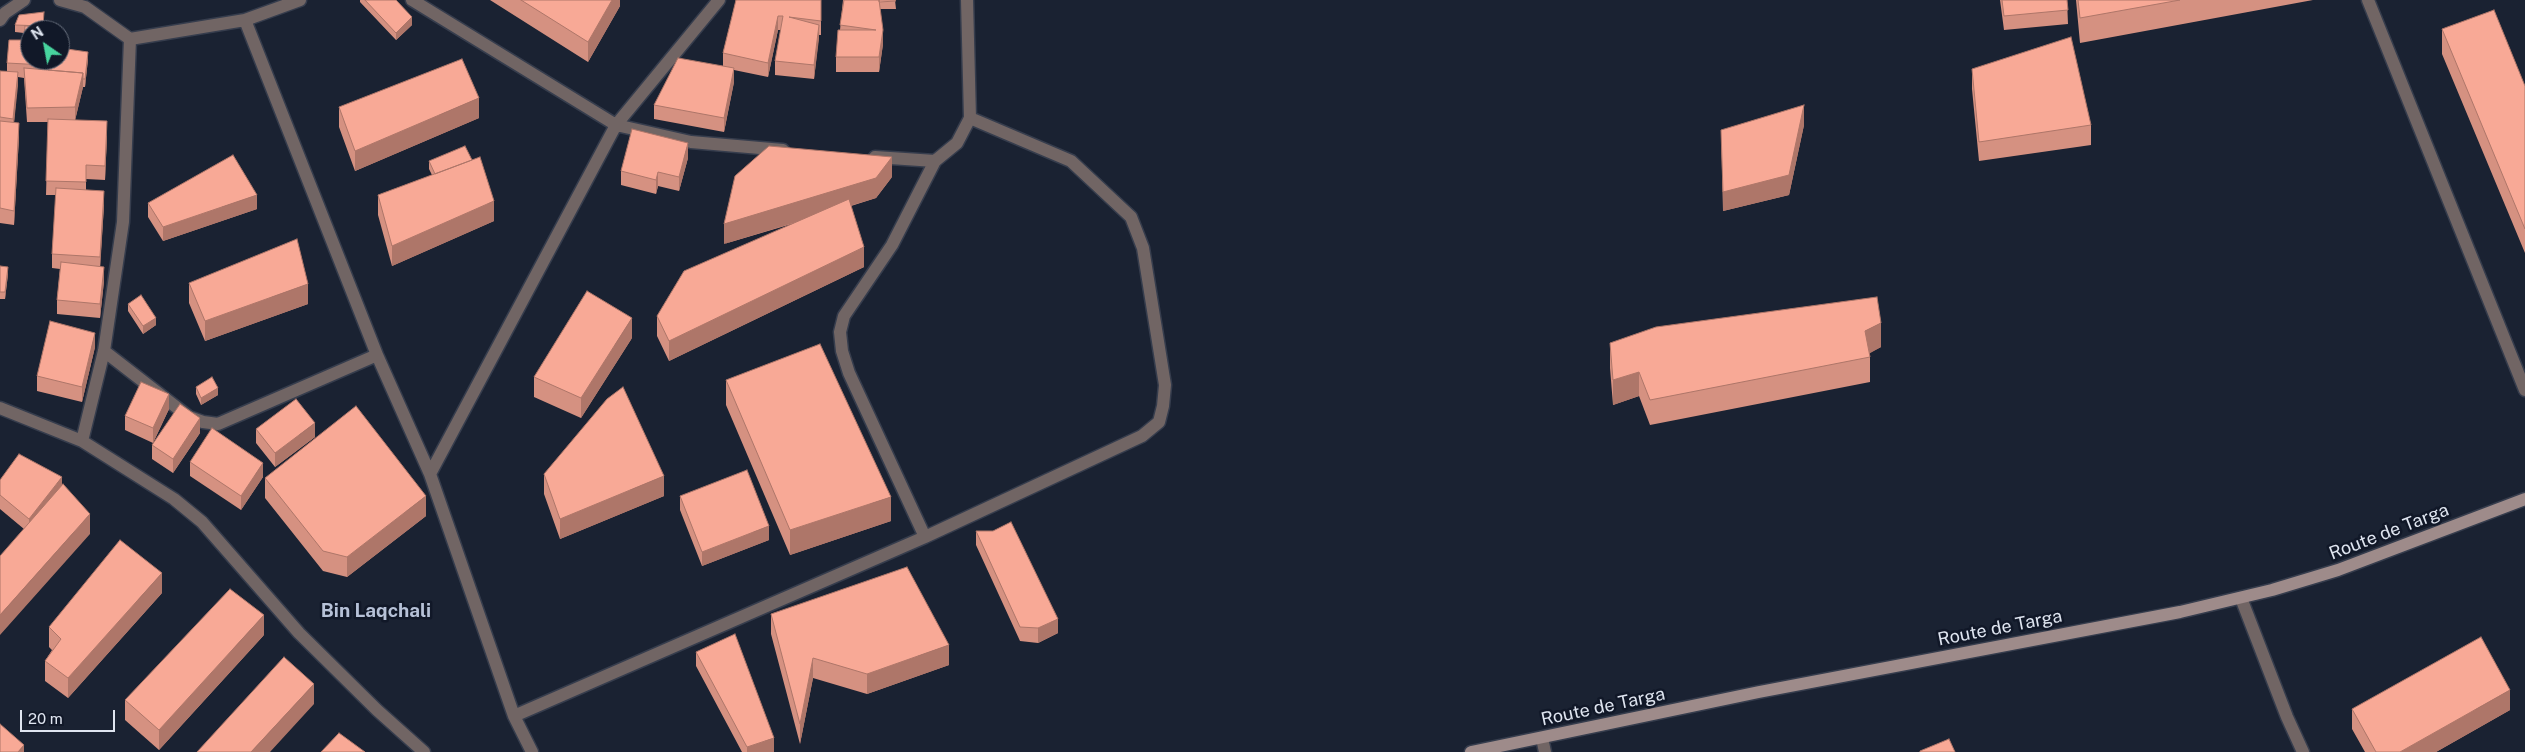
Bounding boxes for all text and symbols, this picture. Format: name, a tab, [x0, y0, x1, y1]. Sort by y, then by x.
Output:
north arrow	[20, 20, 70, 70]
text: N	[28, 24, 46, 43]
street label: Route de Targa	[2326, 499, 2452, 565]
district label: Bin Laqchali	[321, 600, 431, 622]
street label: Route de Targa	[1936, 605, 2064, 651]
street label: Route de Targa	[1539, 683, 1667, 731]
scale bar	[22, 700, 118, 732]
text: 20 m	[28, 710, 63, 727]

